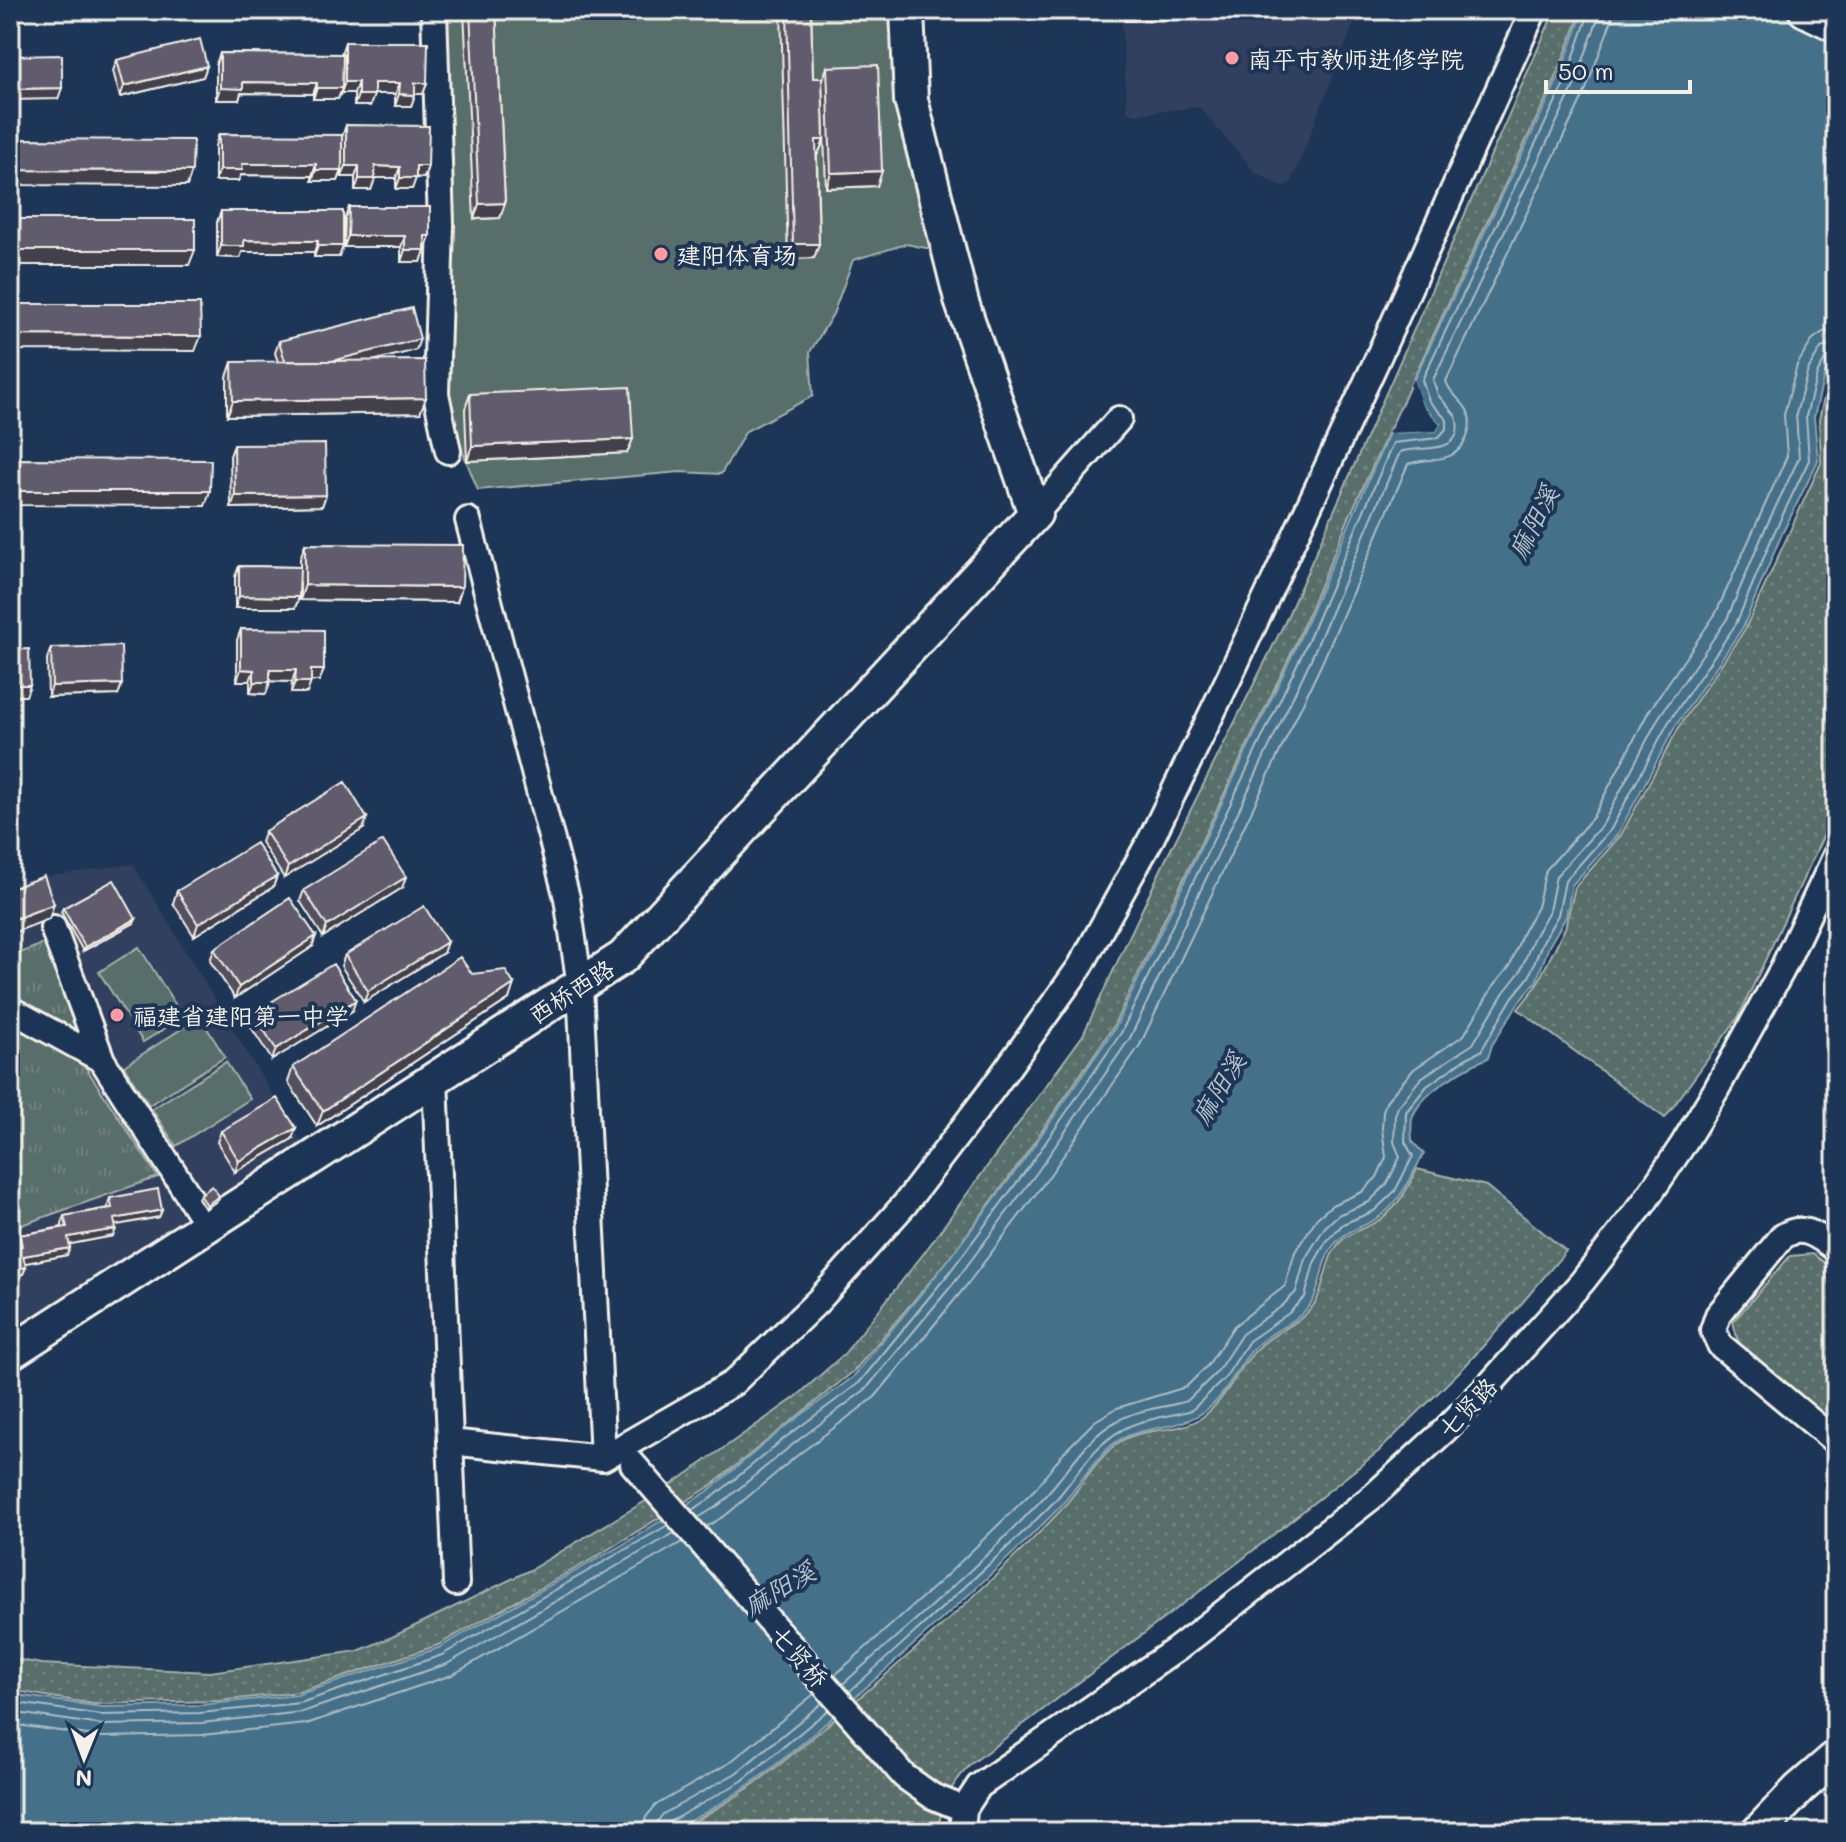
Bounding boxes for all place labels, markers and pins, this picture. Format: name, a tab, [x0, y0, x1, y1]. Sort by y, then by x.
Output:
place label: 南平市教师进修学院	[1248, 43, 1464, 74]
marker: 南平市教师进修学院	[1223, 49, 1241, 67]
place label: 建阳体育场	[677, 239, 797, 270]
marker: 建阳体育场	[652, 245, 670, 263]
place label: 福建省建阳第一中学	[133, 1000, 349, 1031]
marker: 福建省建阳第一中学	[108, 1006, 126, 1024]

